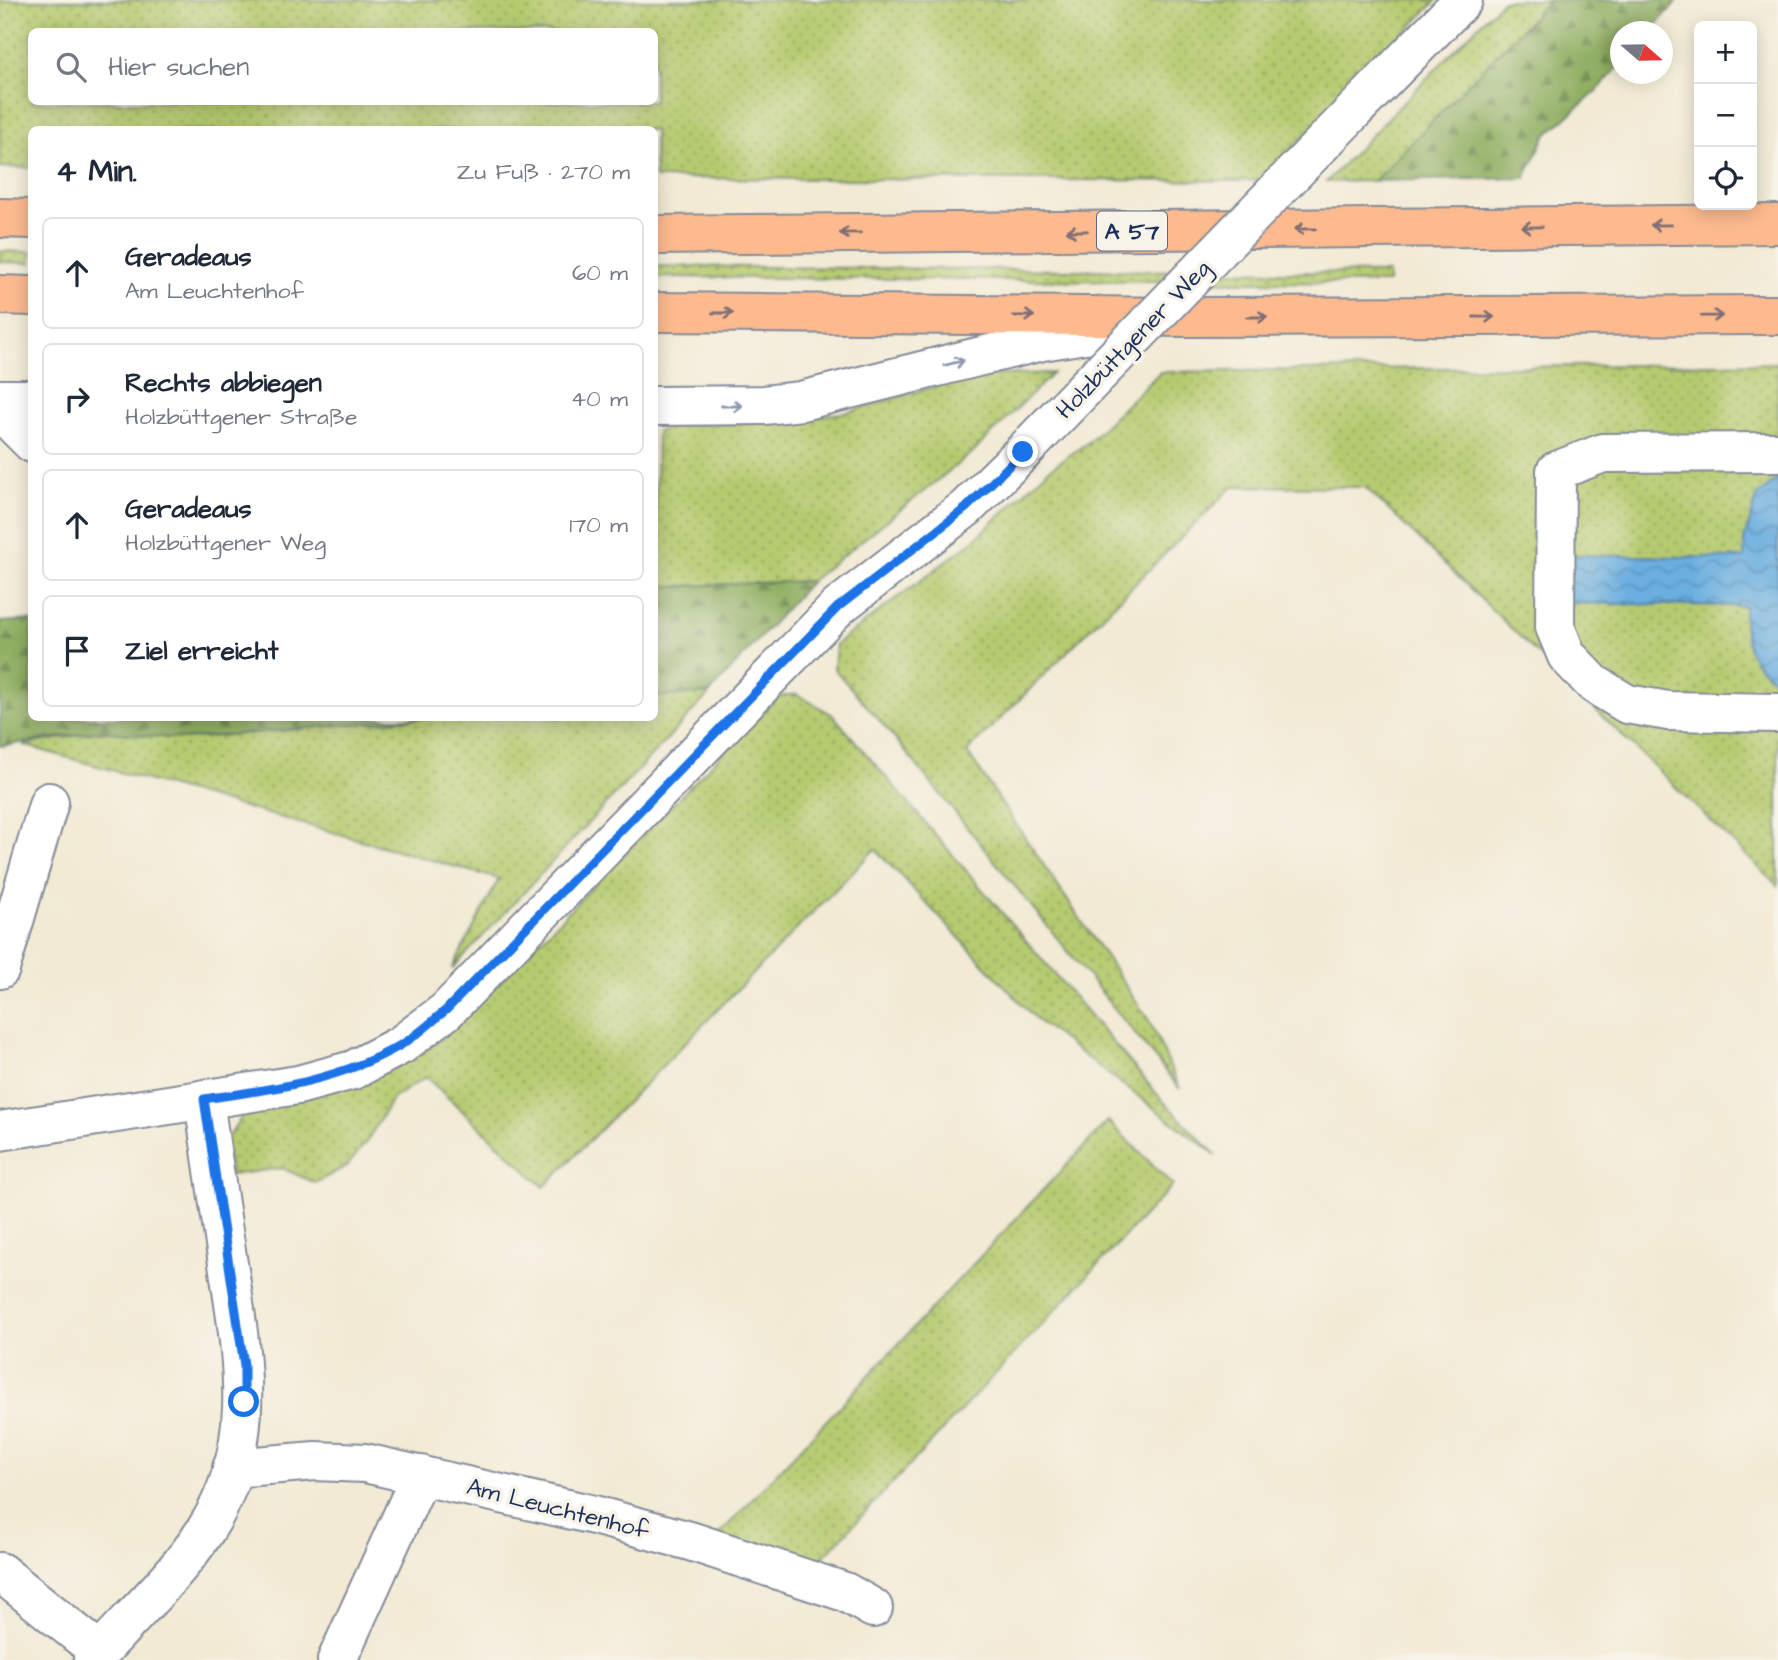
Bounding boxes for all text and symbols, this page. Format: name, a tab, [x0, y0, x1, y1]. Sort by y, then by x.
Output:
north arrow	[1610, 21, 1673, 84]
map controls	[1694, 21, 1757, 210]
button: +	[1694, 21, 1757, 84]
search box	[28, 28, 658, 105]
icon: search	[52, 48, 90, 86]
text: Hier suchen	[108, 49, 249, 85]
button: −	[1694, 84, 1757, 147]
button: locate	[1694, 147, 1757, 210]
text: 4 Min.	[56, 151, 137, 193]
text: Zu Fuß · 270 m	[457, 156, 630, 188]
road number: A 57	[1097, 212, 1167, 250]
one-way arrow	[1650, 219, 1673, 232]
one-way arrow	[1521, 220, 1544, 234]
one-way arrow	[1293, 222, 1316, 236]
one-way arrow	[1066, 224, 1089, 238]
one-way arrow	[838, 226, 861, 240]
text: Geradeaus	[125, 239, 252, 275]
street label: Holzbüttgener Weg	[1049, 252, 1220, 428]
icon: ahead	[58, 254, 96, 292]
text: 60 m	[572, 257, 628, 289]
text: Am Leuchtenhof	[125, 275, 304, 307]
one-way arrow	[711, 306, 734, 320]
one-way arrow	[1012, 309, 1035, 322]
one-way arrow	[1700, 309, 1723, 323]
one-way arrow	[1245, 310, 1268, 324]
one-way arrow	[1472, 310, 1495, 324]
one-way arrow	[942, 356, 965, 369]
text: Rechts abbiegen	[125, 365, 322, 401]
icon: right	[58, 380, 96, 418]
text: 40 m	[571, 383, 628, 415]
one-way arrow	[720, 399, 743, 412]
text: Holzbüttgener Straße	[125, 401, 357, 433]
route end	[1007, 436, 1038, 467]
text: Geradeaus	[125, 491, 252, 527]
icon: ahead	[58, 506, 96, 544]
text: 170 m	[569, 509, 628, 541]
text: Holzbüttgener Weg	[125, 527, 326, 559]
icon: arrive	[58, 632, 96, 670]
text: Ziel erreicht	[125, 633, 279, 669]
route start	[228, 1386, 259, 1417]
street label: Am Leuchtenhof	[463, 1470, 653, 1548]

